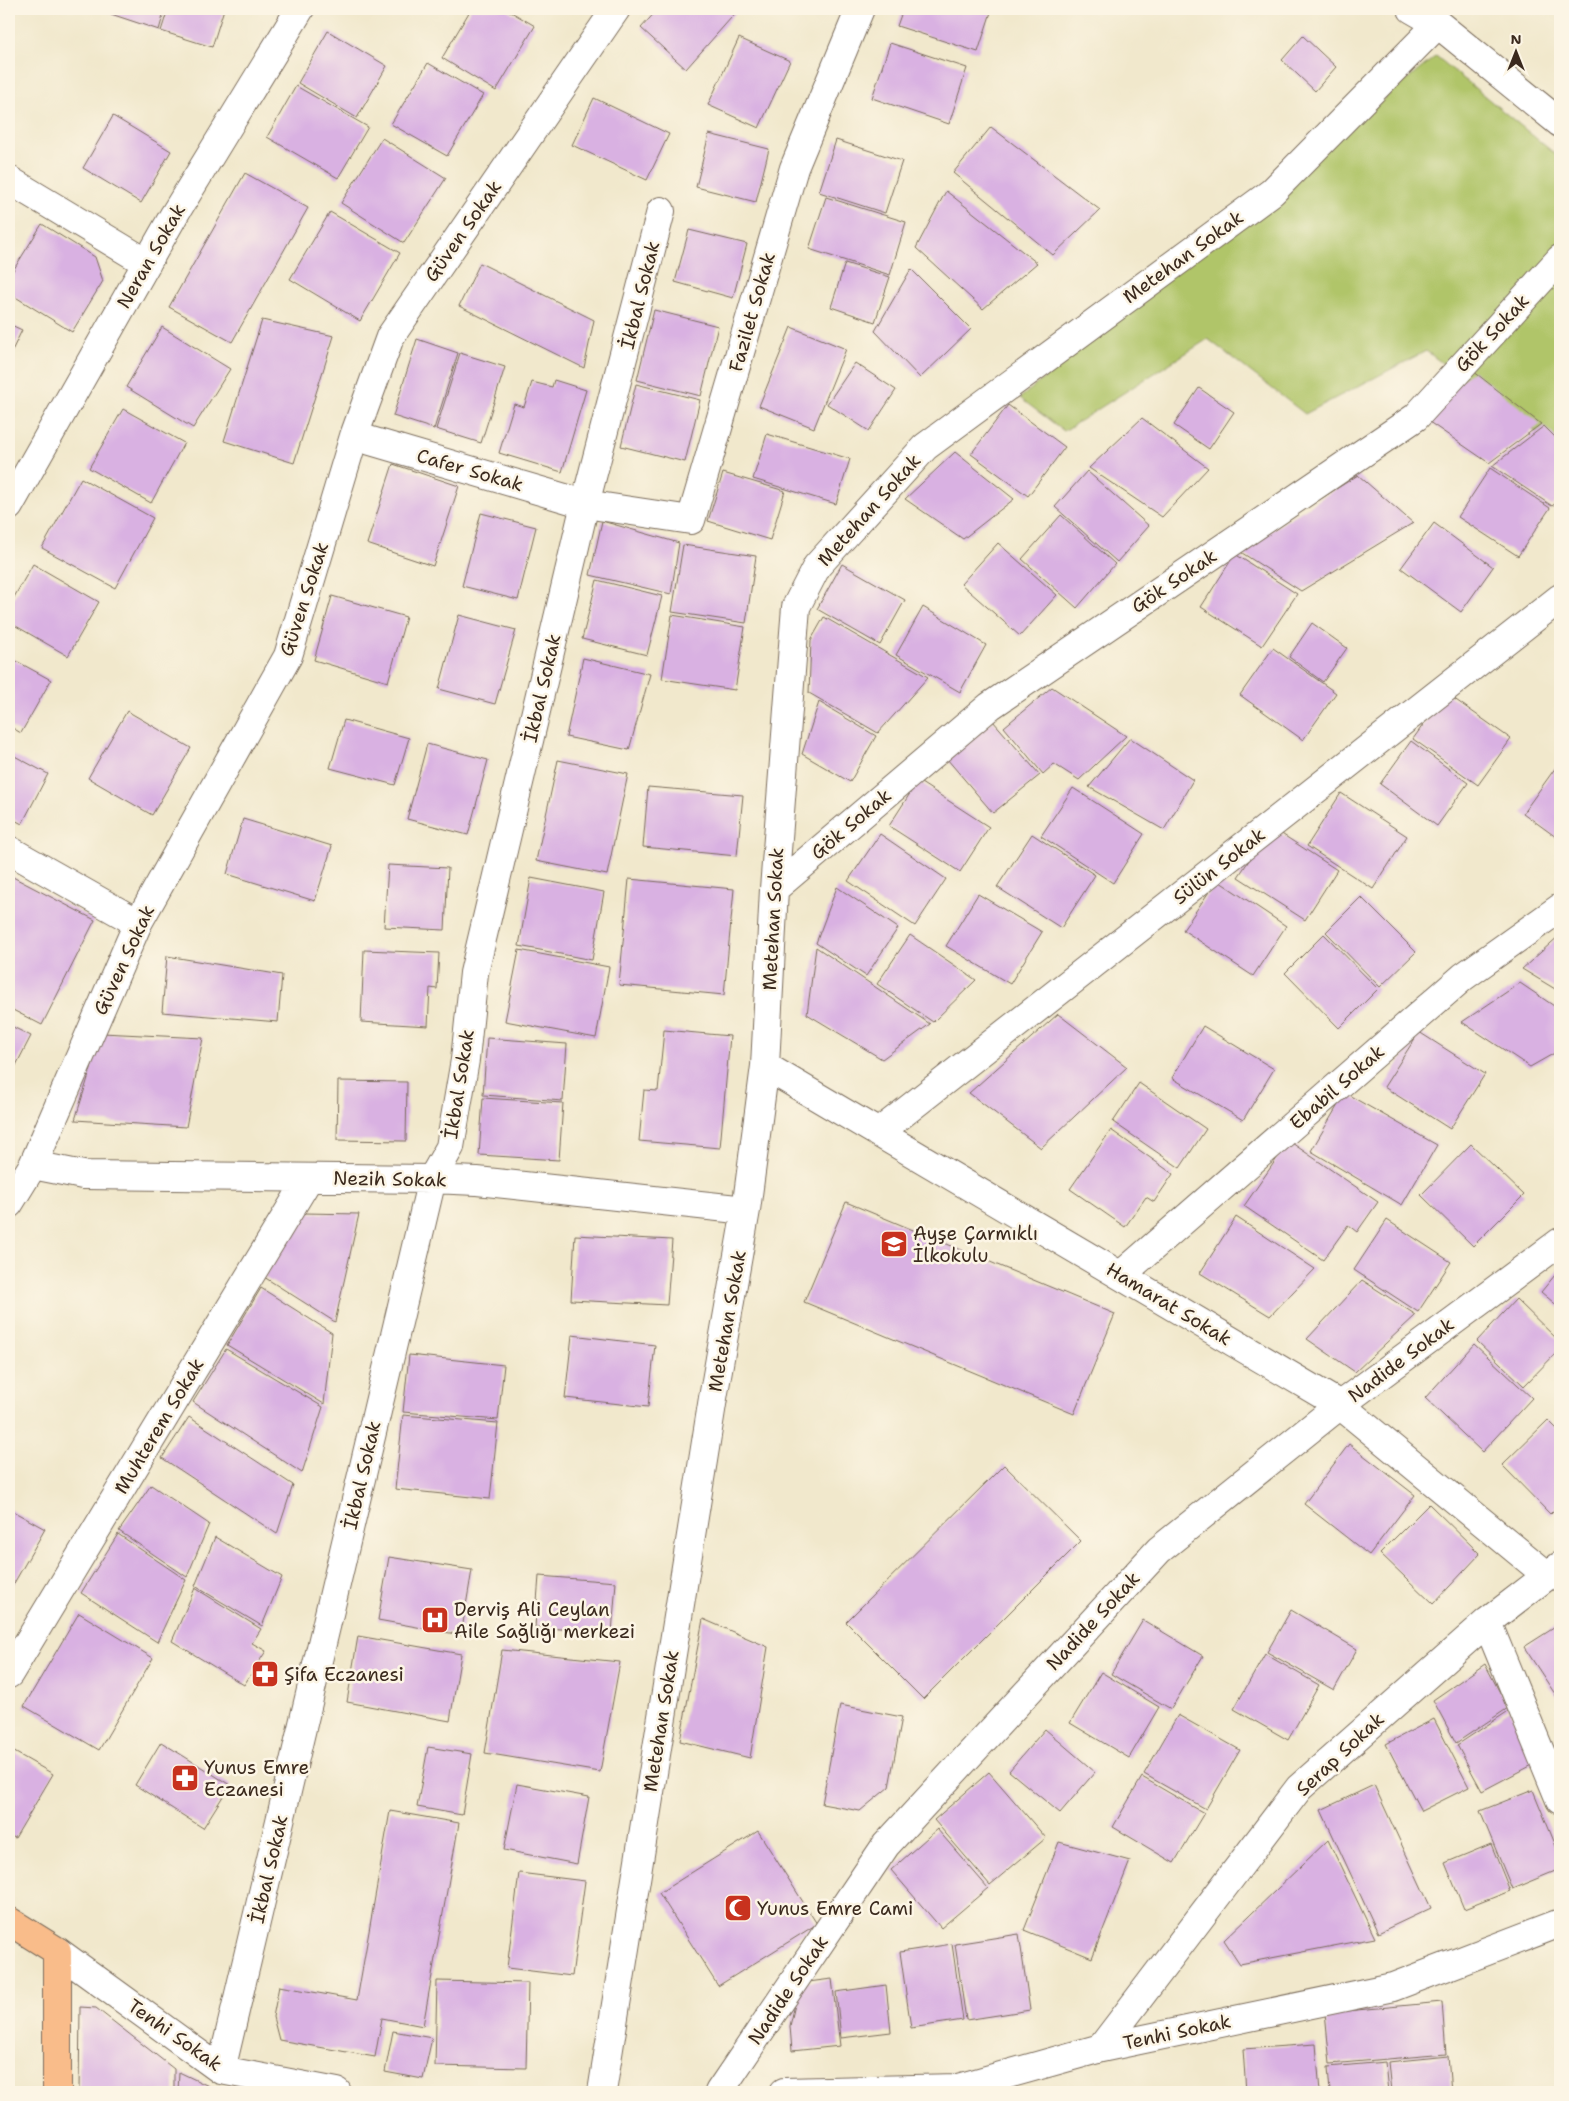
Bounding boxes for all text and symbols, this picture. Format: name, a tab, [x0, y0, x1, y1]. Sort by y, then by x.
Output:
north arrow	[1492, 28, 1542, 78]
text: N	[1510, 30, 1522, 48]
street label: Güven Sokak	[419, 175, 507, 287]
street label: Neran Sokak	[111, 199, 191, 313]
street label: Metehan Sokak	[1118, 205, 1248, 309]
street label: İkbal Sokak	[614, 238, 666, 352]
street label: Fazilet Sokak	[723, 249, 781, 375]
street label: Gök Sokak	[1449, 289, 1535, 377]
street label: Cafer Sokak	[414, 443, 526, 497]
street label: Metehan Sokak	[812, 448, 926, 572]
street label: Güven Sokak	[274, 539, 334, 659]
street label: Gök Sokak	[1126, 543, 1222, 619]
street label: İkbal Sokak	[517, 631, 567, 745]
street label: Gök Sokak	[805, 783, 897, 865]
street label: Sülün Sokak	[1168, 822, 1270, 910]
street label: Metehan Sokak	[757, 847, 789, 991]
street label: Güven Sokak	[88, 901, 160, 1019]
street label: İkbal Sokak	[438, 1027, 480, 1141]
street label: Ebabil Sokak	[1284, 1039, 1390, 1135]
street label: Nezih Sokak	[333, 1166, 447, 1192]
place label: Ayşe Çarmıklı İlkokulu	[913, 1221, 1038, 1268]
school or university icon: Ayşe Çarmıklı İlkokulu	[879, 1229, 909, 1259]
street label: Metehan Sokak	[702, 1248, 752, 1394]
street label: Hamarat Sokak	[1102, 1257, 1236, 1351]
street label: Nadide Sokak	[1343, 1312, 1459, 1408]
street label: Muhterem Sokak	[108, 1353, 210, 1499]
street label: İkbal Sokak	[337, 1418, 387, 1532]
street label: Nadide Sokak	[1041, 1566, 1145, 1676]
place label: Derviş Ali Ceylan Aile Sağlığı merkezi	[454, 1597, 635, 1644]
hospital icon: Derviş Ali Ceylan Aile Sağlığı merkezi	[420, 1605, 450, 1635]
street label: Metehan Sokak	[637, 1648, 685, 1794]
pharmacy icon: Şifa Eczanesi	[250, 1659, 280, 1689]
place label: Şifa Eczanesi	[284, 1662, 404, 1687]
street label: Serap Sokak	[1290, 1707, 1390, 1801]
place label: Yunus Emre Eczanesi	[204, 1755, 309, 1802]
pharmacy icon: Yunus Emre Eczanesi	[170, 1763, 200, 1793]
street label: İkbal Sokak	[244, 1812, 294, 1926]
mosque icon: Yunus Emre Cami	[723, 1893, 753, 1923]
place label: Yunus Emre Cami	[757, 1896, 914, 1921]
street label: Nadide Sokak	[742, 1930, 834, 2050]
street label: Tenhi Sokak	[123, 1993, 227, 2077]
street label: Tenhi Sokak	[1121, 2008, 1233, 2056]

